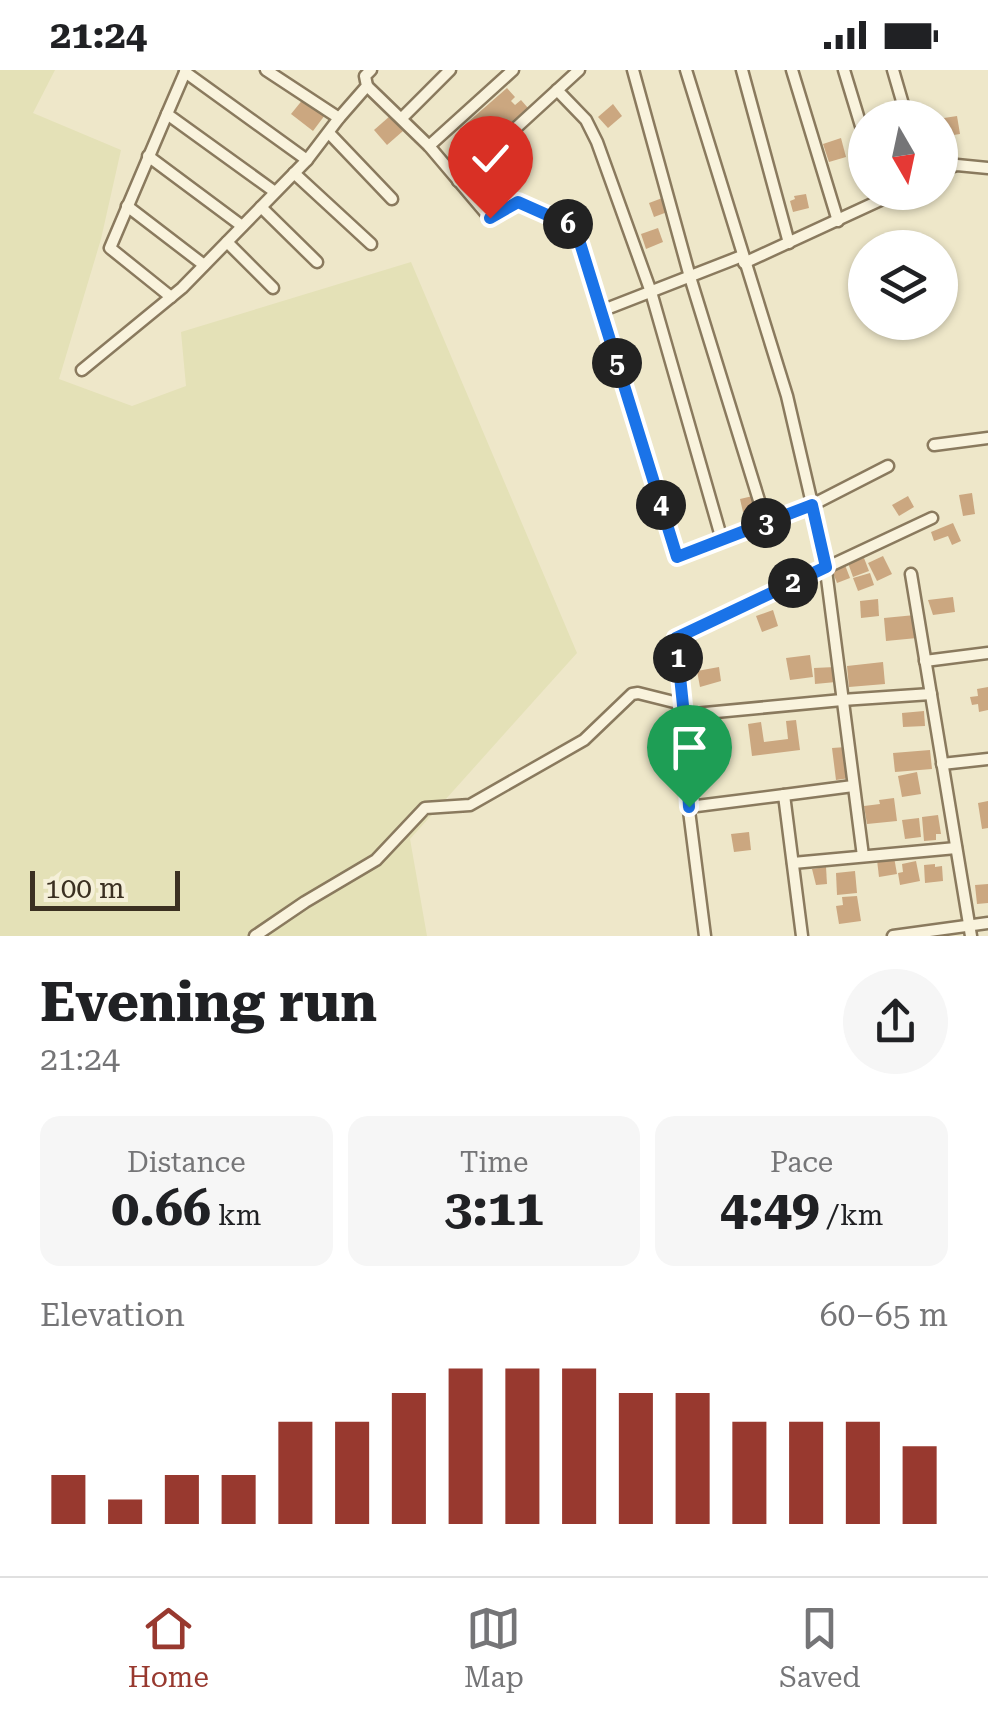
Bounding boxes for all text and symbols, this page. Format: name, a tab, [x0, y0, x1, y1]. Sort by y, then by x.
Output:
text: 21:24	[50, 13, 147, 57]
north arrow	[848, 100, 958, 210]
map controls	[848, 100, 958, 340]
pin	[448, 116, 533, 219]
icon: check	[463, 131, 518, 186]
pin: 6	[543, 199, 593, 249]
text: 6	[560, 207, 576, 240]
button: layers	[848, 230, 958, 340]
pin: 5	[592, 338, 642, 388]
text: 5	[609, 346, 625, 379]
pin: 4	[636, 480, 686, 530]
text: 4	[653, 488, 669, 521]
pin: 3	[741, 498, 791, 548]
text: 3	[758, 506, 774, 539]
pin: 2	[768, 558, 818, 608]
text: 2	[785, 566, 801, 599]
pin: 1	[653, 633, 703, 683]
text: 1	[670, 641, 686, 674]
pin	[647, 705, 732, 808]
icon: arrive	[662, 720, 717, 775]
scale bar	[30, 866, 180, 910]
text: 100 m	[45, 872, 125, 905]
button: share	[843, 969, 948, 1074]
text: Evening run	[40, 970, 377, 1034]
text: 21:24	[40, 1040, 120, 1078]
text: Distance	[127, 1146, 246, 1179]
text: Time	[460, 1146, 528, 1179]
text: Pace	[770, 1146, 833, 1179]
text: 0.66	[111, 1179, 211, 1237]
text: 3:11	[444, 1179, 544, 1237]
text: 4:49	[720, 1179, 820, 1237]
text: km	[211, 1199, 261, 1232]
text: /km	[820, 1199, 883, 1232]
text: Elevation	[40, 1296, 185, 1334]
text: 60–65 m	[820, 1296, 948, 1334]
tab: Home	[128, 1601, 209, 1694]
tab: Map	[464, 1601, 524, 1694]
tab: Saved	[779, 1601, 860, 1694]

